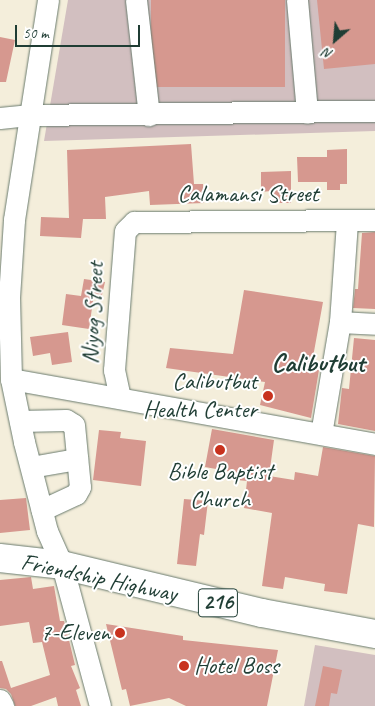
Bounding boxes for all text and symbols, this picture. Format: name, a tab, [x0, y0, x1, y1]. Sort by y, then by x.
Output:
scale bar	[18, 15, 142, 47]
north arrow	[310, 15, 360, 65]
text: 50 m	[23, 24, 49, 43]
text: N	[320, 44, 336, 63]
street label: Calamansi Street	[177, 180, 319, 208]
street label: Niyog Street	[76, 261, 110, 365]
district label: Calibutbut	[271, 347, 365, 379]
place label: Calibutbut Health Center	[143, 368, 257, 424]
marker: Calibutbut Health Center	[261, 389, 275, 403]
marker: Bible Baptist Church	[214, 444, 226, 456]
place label: Bible Baptist Church	[167, 458, 273, 514]
street label: Friendship Highway	[19, 547, 179, 609]
road number: 216	[197, 584, 239, 622]
place label: 7-Eleven	[40, 619, 110, 647]
marker: 7-Eleven	[114, 627, 126, 639]
place label: Hotel Boss	[194, 652, 279, 680]
marker: Hotel Boss	[178, 660, 190, 672]

